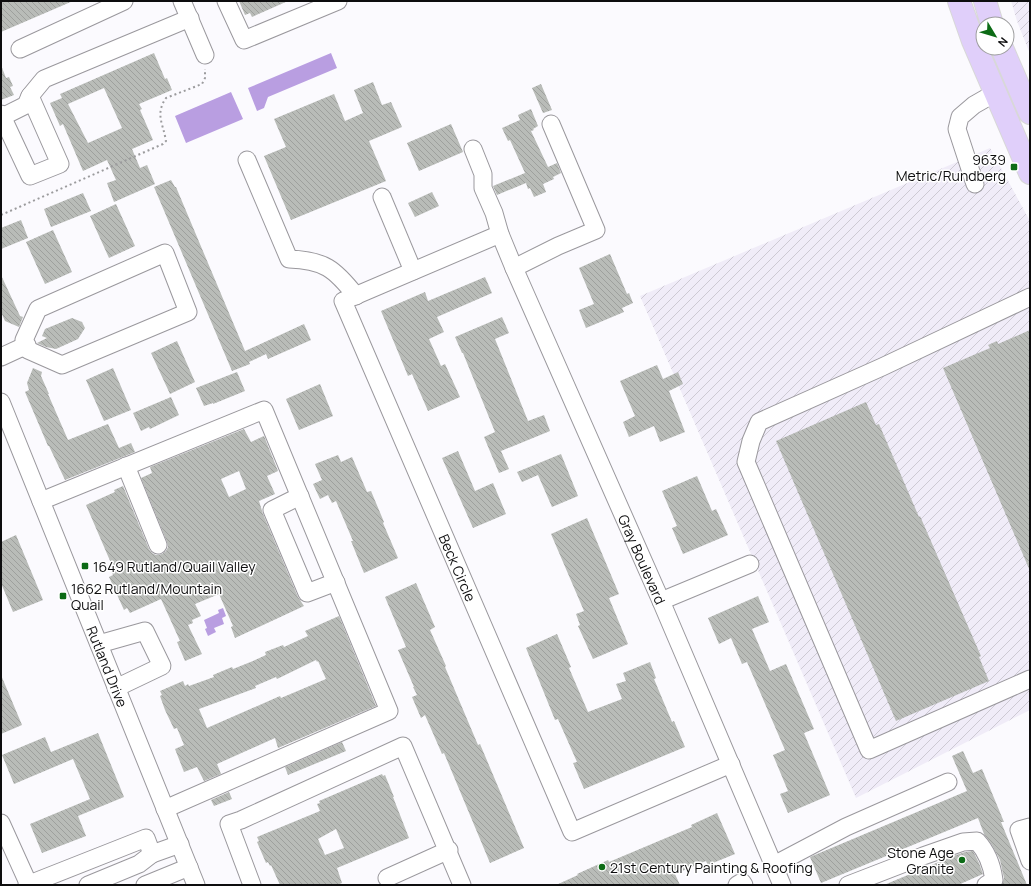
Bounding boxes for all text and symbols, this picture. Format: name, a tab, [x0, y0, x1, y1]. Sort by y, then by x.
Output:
north arrow	[975, 16, 1015, 56]
text: N	[995, 35, 1012, 50]
place label: 9639 Metric/Rundberg	[896, 150, 1006, 185]
marker: 9639 Metric/Rundberg	[1009, 162, 1019, 172]
street label: Gray Boulevard	[614, 511, 671, 607]
street label: Beck Circle	[435, 531, 481, 604]
place label: 1649 Rutland/Quail Valley	[93, 557, 256, 576]
marker: 1649 Rutland/Quail Valley	[80, 561, 90, 571]
place label: 1662 Rutland/Mountain Quail	[71, 579, 222, 614]
marker: 1662 Rutland/Mountain Quail	[58, 591, 68, 601]
street label: Rutland Drive	[83, 623, 133, 710]
place label: Stone Age Granite	[887, 843, 954, 878]
marker: Stone Age Granite	[957, 855, 967, 865]
place label: 21st Century Painting & Roofing	[610, 858, 813, 877]
marker: 21st Century Painting & Roofing	[597, 862, 607, 872]

